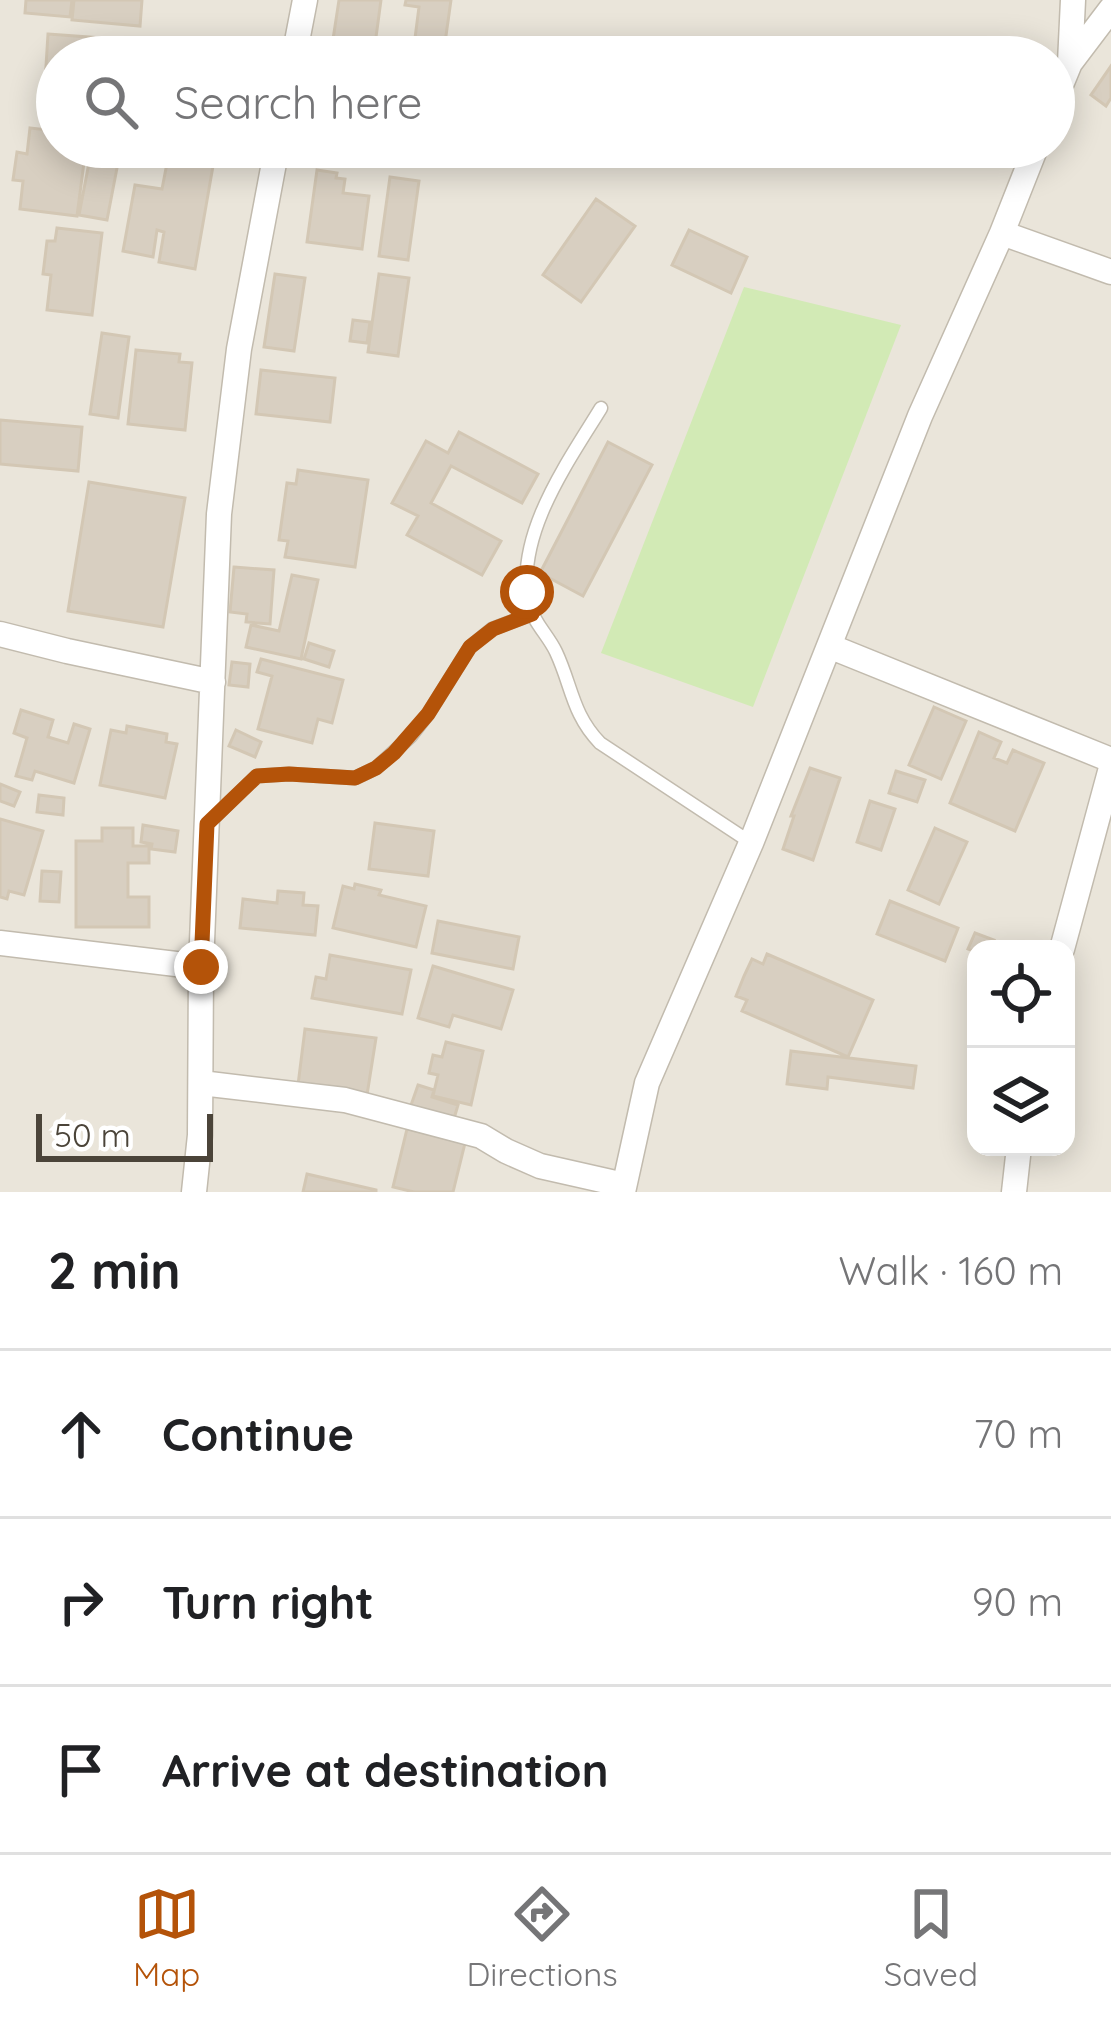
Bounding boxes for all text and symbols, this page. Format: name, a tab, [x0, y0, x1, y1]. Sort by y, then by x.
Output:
search box	[36, 36, 1075, 168]
icon: search	[78, 69, 144, 135]
text: Search here	[174, 74, 422, 130]
route start	[500, 565, 554, 619]
route end	[174, 940, 228, 994]
map controls	[967, 940, 1075, 1156]
button: locate	[967, 940, 1075, 1048]
button: layers	[967, 1048, 1075, 1156]
scale bar	[36, 1108, 213, 1161]
text: 50 m	[54, 1114, 131, 1155]
text: 2 min	[48, 1238, 181, 1302]
text: Walk · 160 m	[838, 1246, 1063, 1295]
icon: ahead	[48, 1401, 114, 1467]
text: Continue	[162, 1406, 354, 1462]
text: 70 m	[974, 1409, 1063, 1458]
icon: right	[48, 1569, 114, 1635]
text: Turn right	[162, 1574, 374, 1630]
text: 90 m	[972, 1577, 1063, 1626]
icon: arrive	[48, 1737, 114, 1803]
text: Arrive at destination	[162, 1742, 608, 1798]
tab: Map	[133, 1881, 200, 1994]
tab: Directions	[466, 1881, 618, 1994]
tab: Saved	[884, 1881, 978, 1994]

